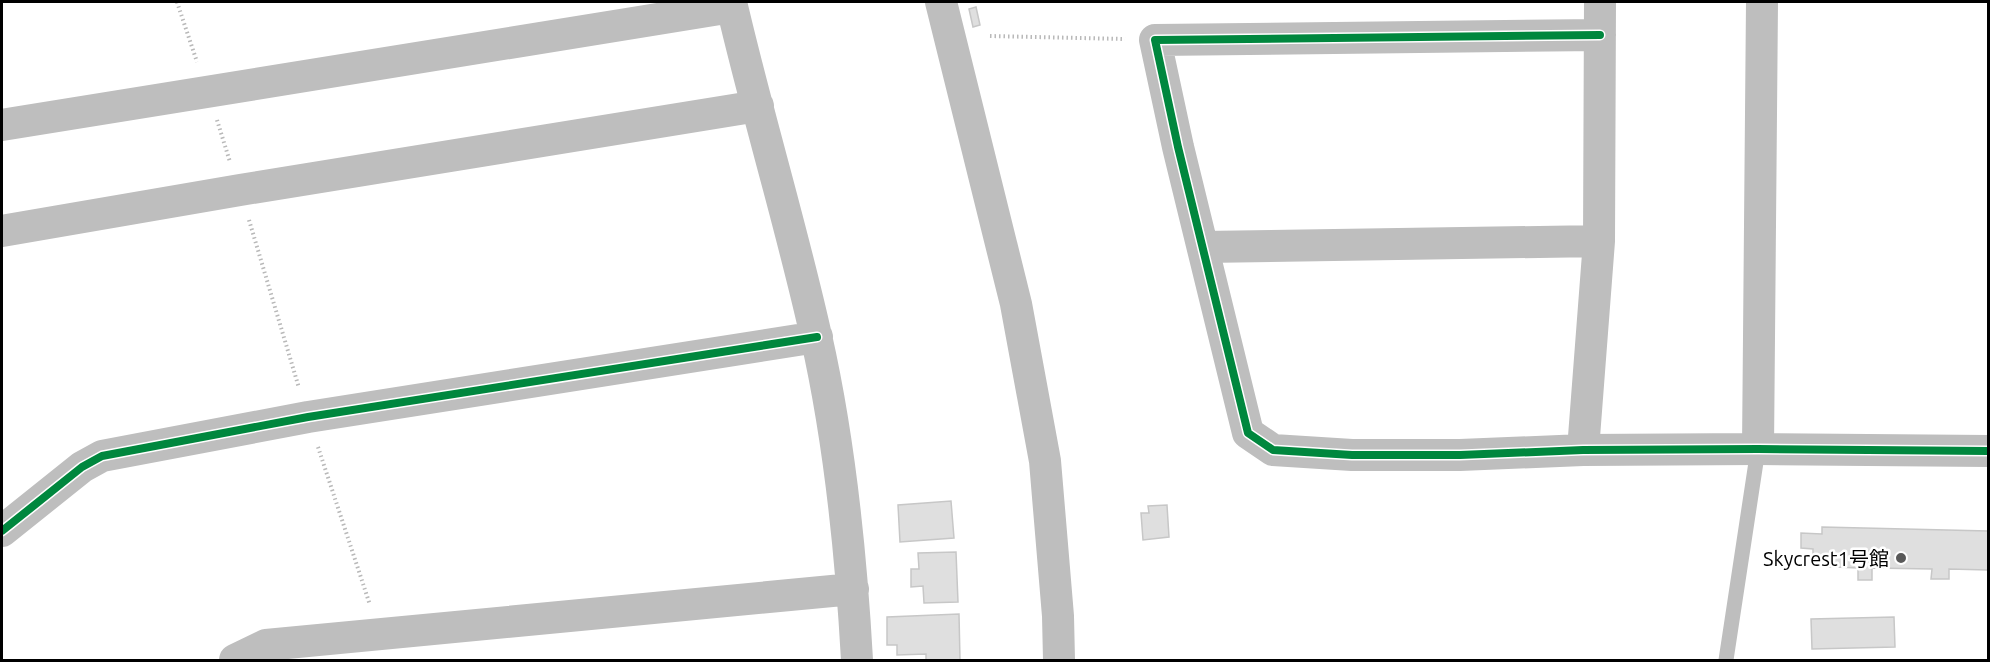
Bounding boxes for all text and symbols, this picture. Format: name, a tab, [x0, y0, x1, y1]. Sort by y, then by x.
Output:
place label: Skycrest1号館	[1763, 547, 1889, 570]
marker: Skycrest1号館	[1894, 551, 1908, 565]

